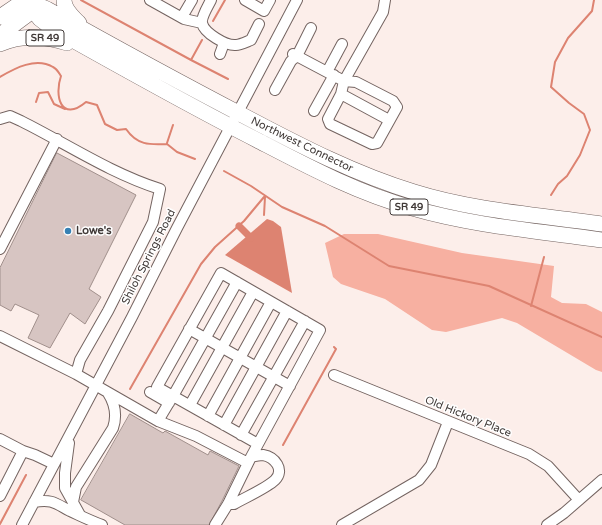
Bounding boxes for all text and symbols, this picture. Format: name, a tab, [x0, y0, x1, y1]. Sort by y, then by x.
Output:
road number: SR 49	[26, 30, 64, 46]
street label: Northwest Connector	[249, 114, 355, 176]
road number: SR 49	[390, 199, 428, 215]
street label: Shiloh Springs Road	[119, 207, 179, 307]
place label: Lowe's	[76, 224, 112, 238]
marker: Lowe's	[63, 226, 73, 236]
street label: Old Hickory Place	[423, 394, 513, 440]

